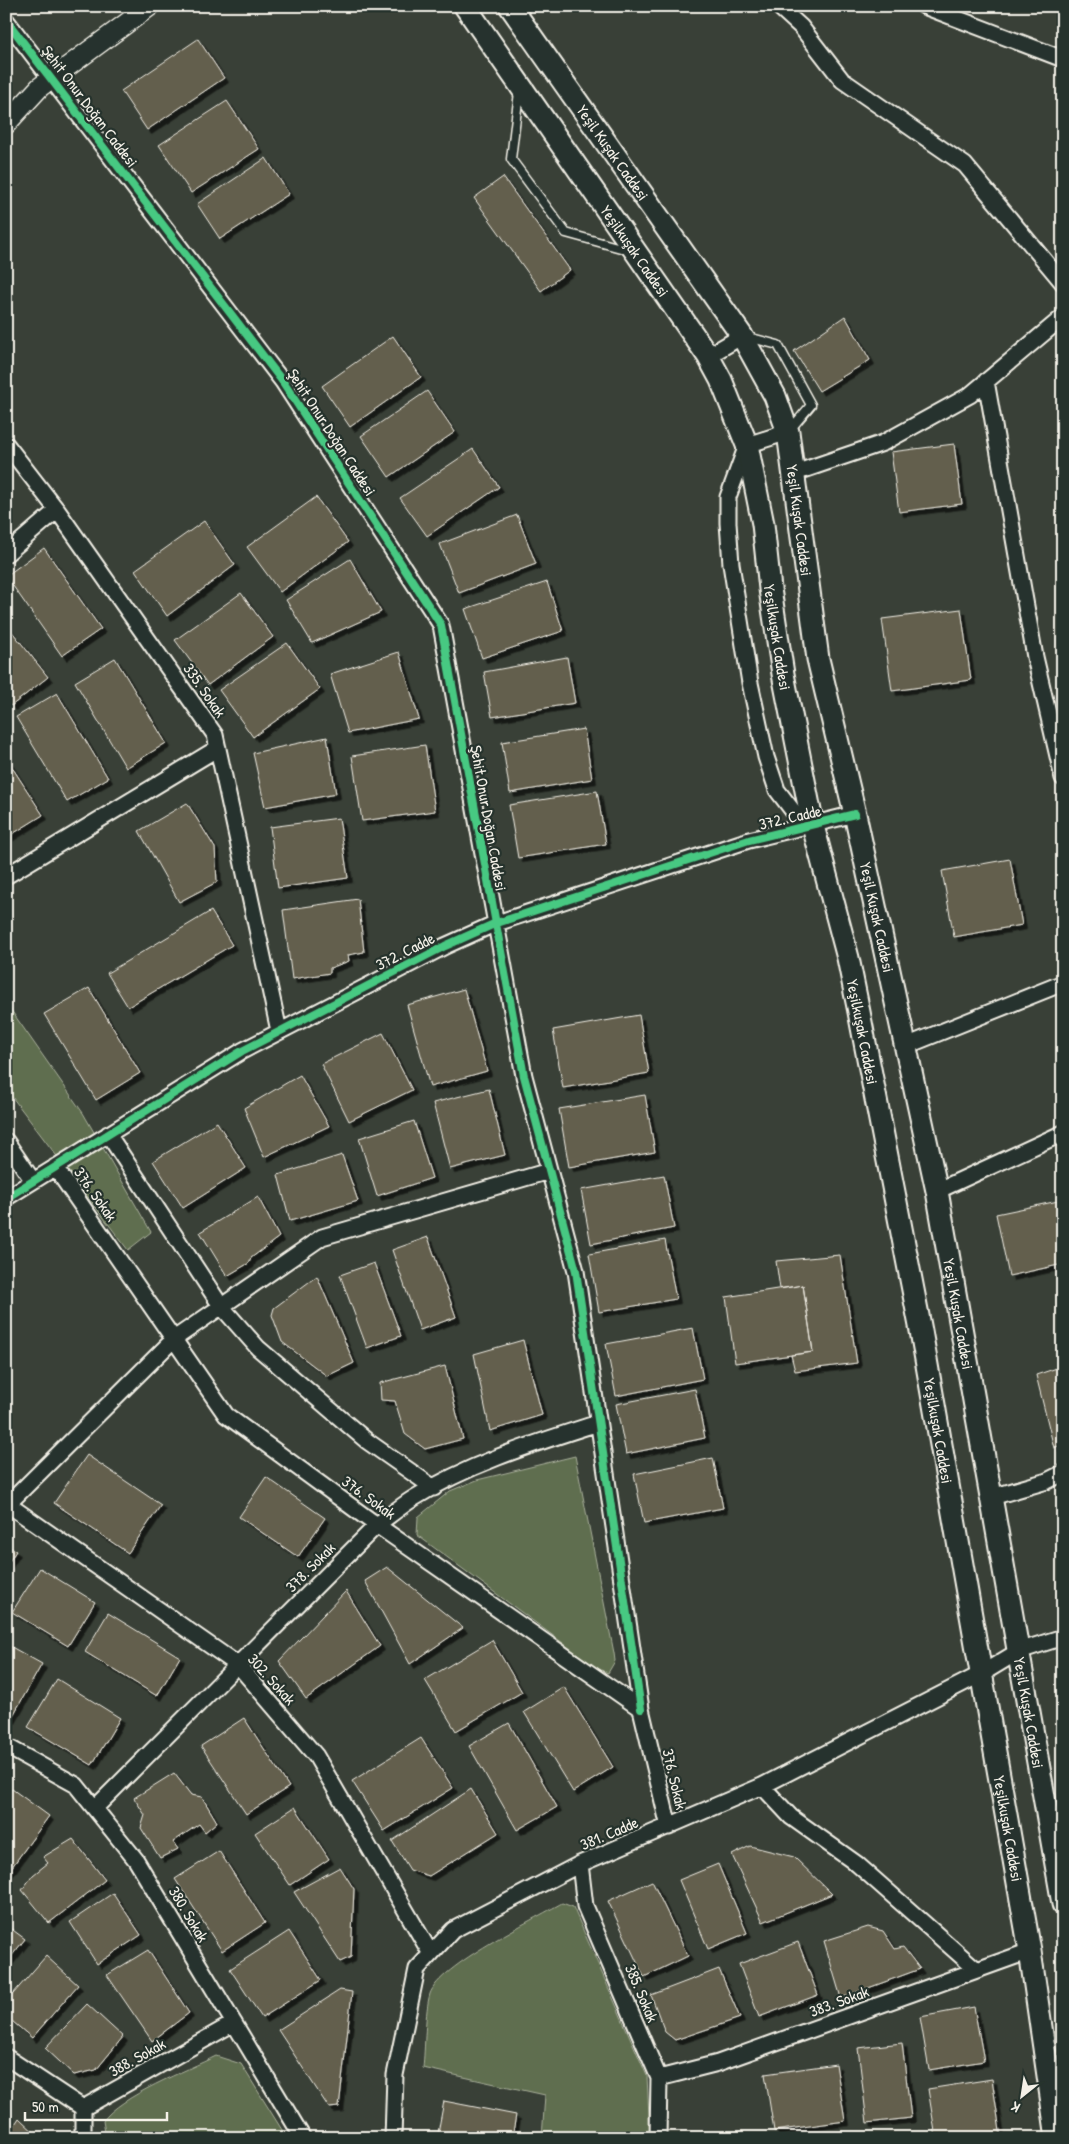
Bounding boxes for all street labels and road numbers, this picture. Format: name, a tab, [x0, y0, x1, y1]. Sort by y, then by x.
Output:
street label: Şehit Onur Doğan Caddesi	[37, 40, 143, 172]
street label: Yeşil Kuşak Caddesi	[572, 100, 654, 205]
street label: Yeşilkuşak Caddesi	[595, 201, 675, 301]
street label: Şehit Onur Doğan Caddesi	[283, 364, 381, 500]
street label: Yeşil Kuşak Caddesi	[781, 463, 818, 577]
street label: Yeşilkuşak Caddesi	[759, 583, 797, 692]
street label: 335. Sokak	[178, 658, 232, 722]
street label: Şehit Onur Doğan Caddesi	[465, 743, 513, 893]
street label: 372. Cadde	[757, 799, 824, 835]
street label: Yeşil Kuşak Caddesi	[855, 860, 900, 974]
street label: 372. Cadde	[372, 926, 439, 975]
street label: Yeşilkuşak Caddesi	[842, 977, 884, 1086]
street label: 376. Sokak	[69, 1162, 123, 1226]
street label: Yeşil Kuşak Caddesi	[938, 1257, 979, 1371]
street label: Yeşilkuşak Caddesi	[918, 1376, 959, 1485]
street label: 376. Sokak	[337, 1470, 401, 1524]
street label: 378. Sokak	[280, 1537, 340, 1597]
street label: 302. Sokak	[243, 1648, 301, 1710]
street label: Yeşil Kuşak Caddesi	[1009, 1655, 1050, 1770]
street label: 376. Sokak	[657, 1746, 693, 1812]
street label: Yeşilkuşak Caddesi	[988, 1774, 1029, 1883]
street label: 381. Cadde	[577, 1811, 642, 1855]
street label: 380. Sokak	[164, 1882, 215, 1946]
street label: 385. Sokak	[620, 1960, 664, 2026]
street label: 383. Sokak	[806, 1980, 872, 2022]
street label: 388. Sokak	[105, 2032, 170, 2082]

